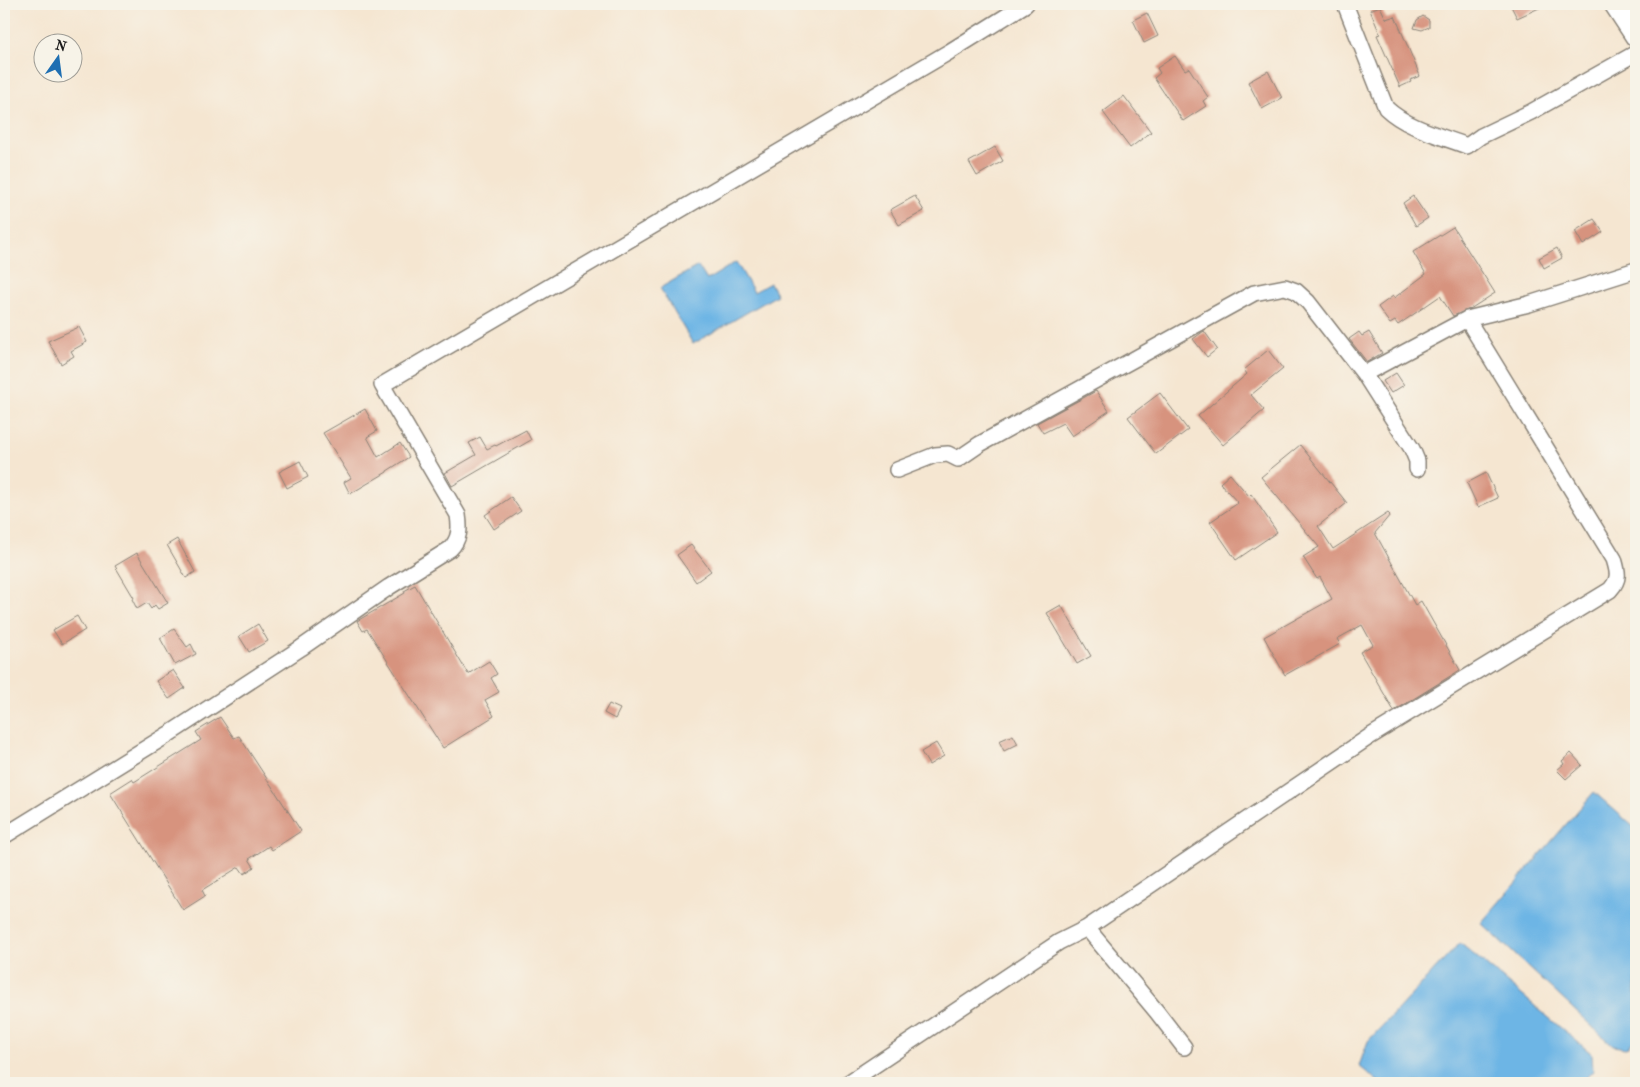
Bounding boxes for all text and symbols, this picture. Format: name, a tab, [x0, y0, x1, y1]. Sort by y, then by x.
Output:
north arrow	[32, 32, 82, 82]
text: N	[54, 36, 69, 55]

